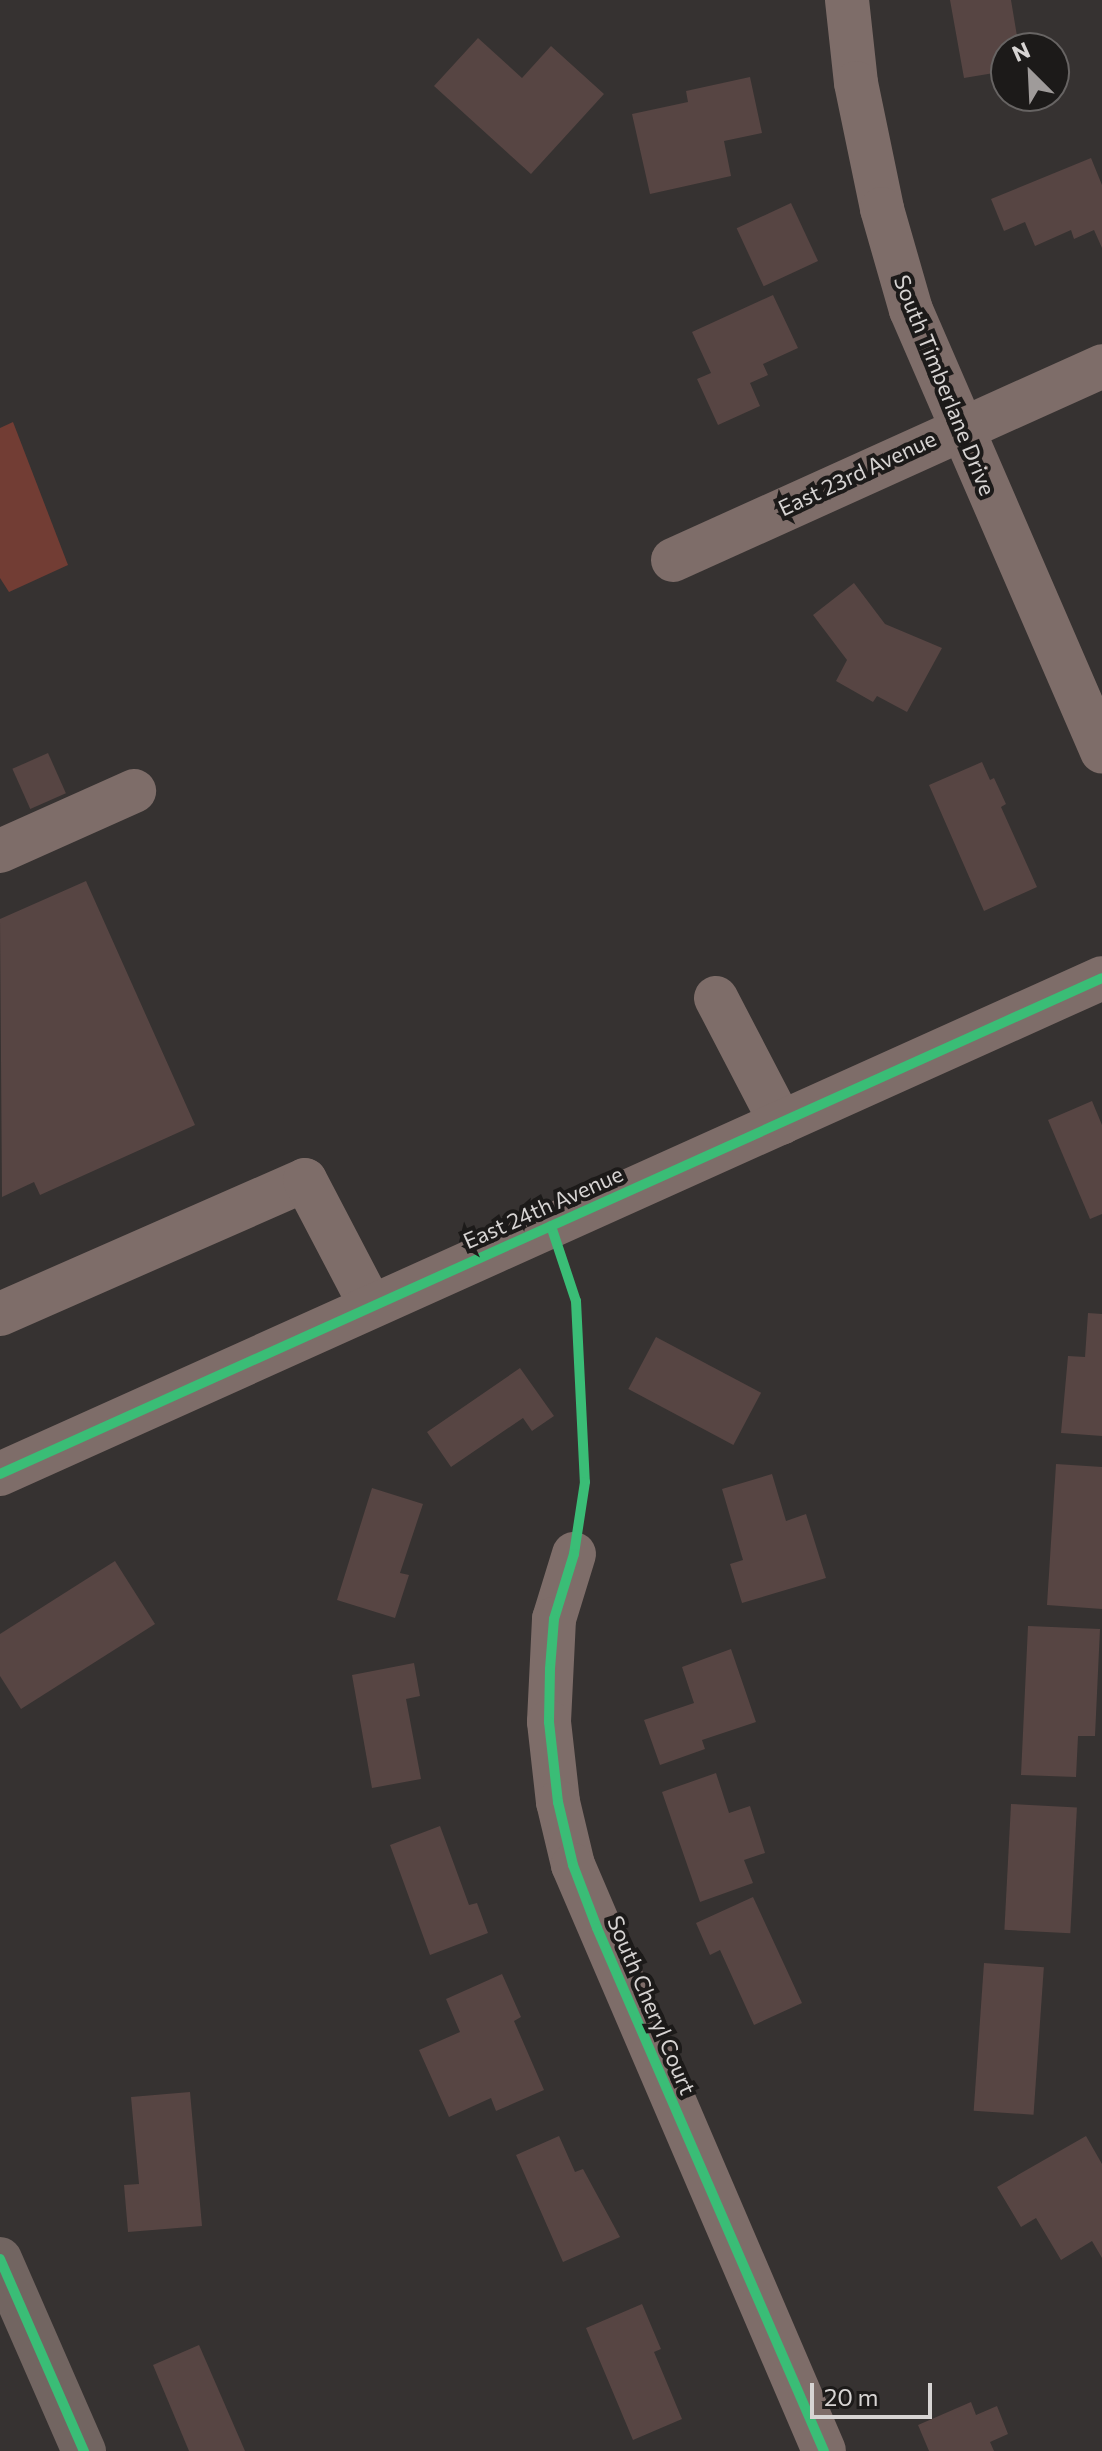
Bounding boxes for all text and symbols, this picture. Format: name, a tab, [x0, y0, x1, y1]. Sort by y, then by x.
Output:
north arrow	[990, 32, 1070, 112]
text: N	[1008, 36, 1034, 67]
street label: South Timberlane Drive	[889, 271, 1001, 499]
street label: East 23rd Avenue	[774, 425, 940, 521]
street label: East 24th Avenue	[459, 1160, 627, 1254]
street label: South Cheryl Court	[602, 1912, 702, 2098]
scale bar	[814, 2367, 936, 2417]
text: 20 m	[824, 2382, 878, 2411]

